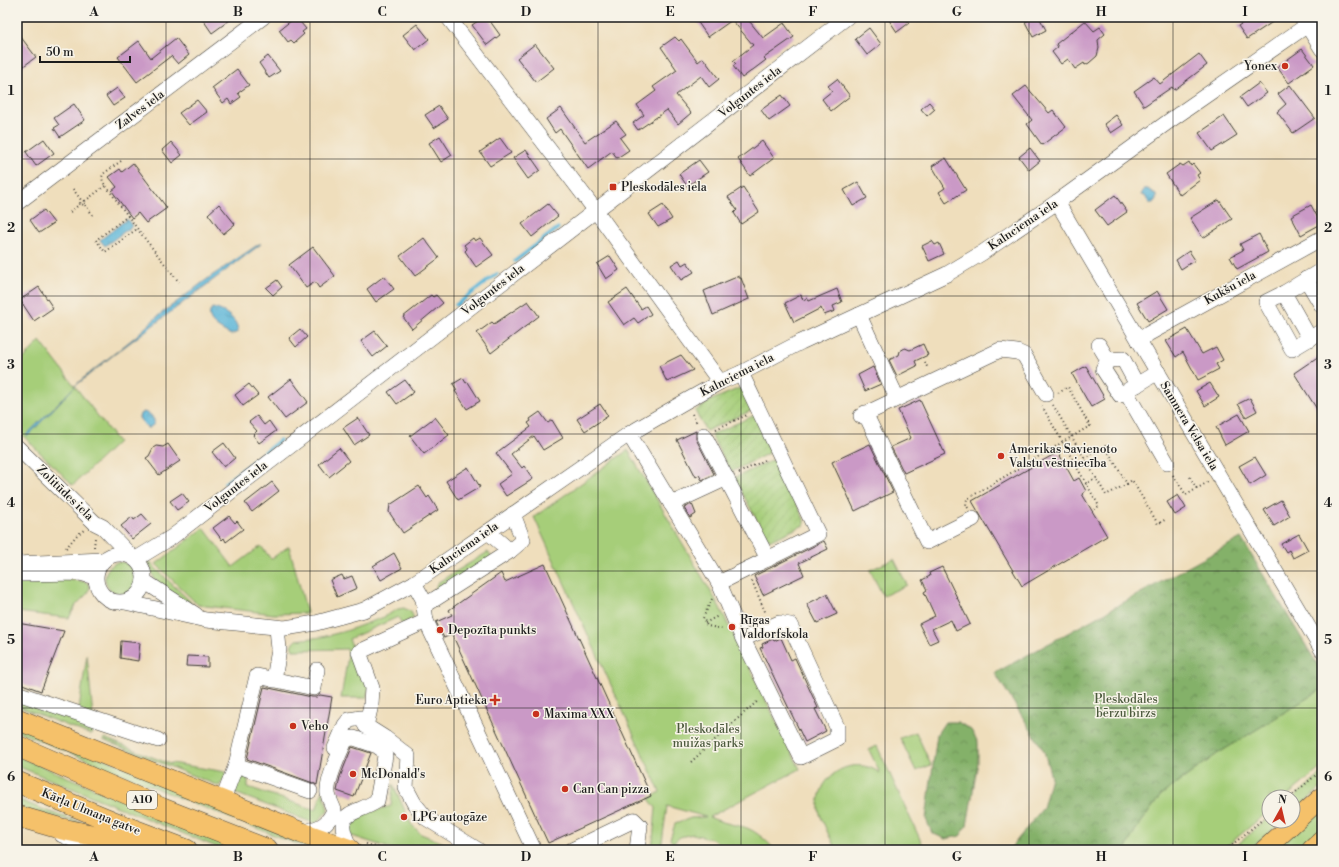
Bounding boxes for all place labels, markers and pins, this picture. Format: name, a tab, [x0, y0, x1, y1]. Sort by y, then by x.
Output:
place label: Yonex	[1243, 59, 1278, 74]
marker: Yonex	[1280, 61, 1290, 71]
place label: Pleskodāles iela	[621, 180, 708, 195]
marker: Pleskodāles iela	[608, 182, 618, 192]
place label: Amerikas Savienoto Valstu vēstniecība	[1008, 442, 1117, 471]
marker: Amerikas Savienoto Valstu vēstniecība	[996, 451, 1006, 461]
place label: Rīgas Valdorfskola	[739, 613, 809, 642]
marker: Rīgas Valdorfskola	[727, 622, 737, 632]
place label: Depozīta punkts	[448, 623, 536, 638]
marker: Depozīta punkts	[435, 625, 445, 635]
place label: Euro Aptieka	[415, 693, 488, 708]
marker: Euro Aptieka	[490, 695, 500, 705]
place label: Maxima XXX	[544, 707, 615, 722]
marker: Maxima XXX	[531, 709, 541, 719]
place label: Veho	[300, 719, 329, 734]
marker: Veho	[288, 721, 298, 731]
place label: McDonald's	[361, 767, 425, 782]
marker: McDonald's	[348, 769, 358, 779]
place label: Can Can pizza	[573, 782, 650, 797]
marker: Can Can pizza	[560, 784, 570, 794]
place label: LPG autogāze	[412, 810, 487, 825]
marker: LPG autogāze	[399, 812, 409, 822]

